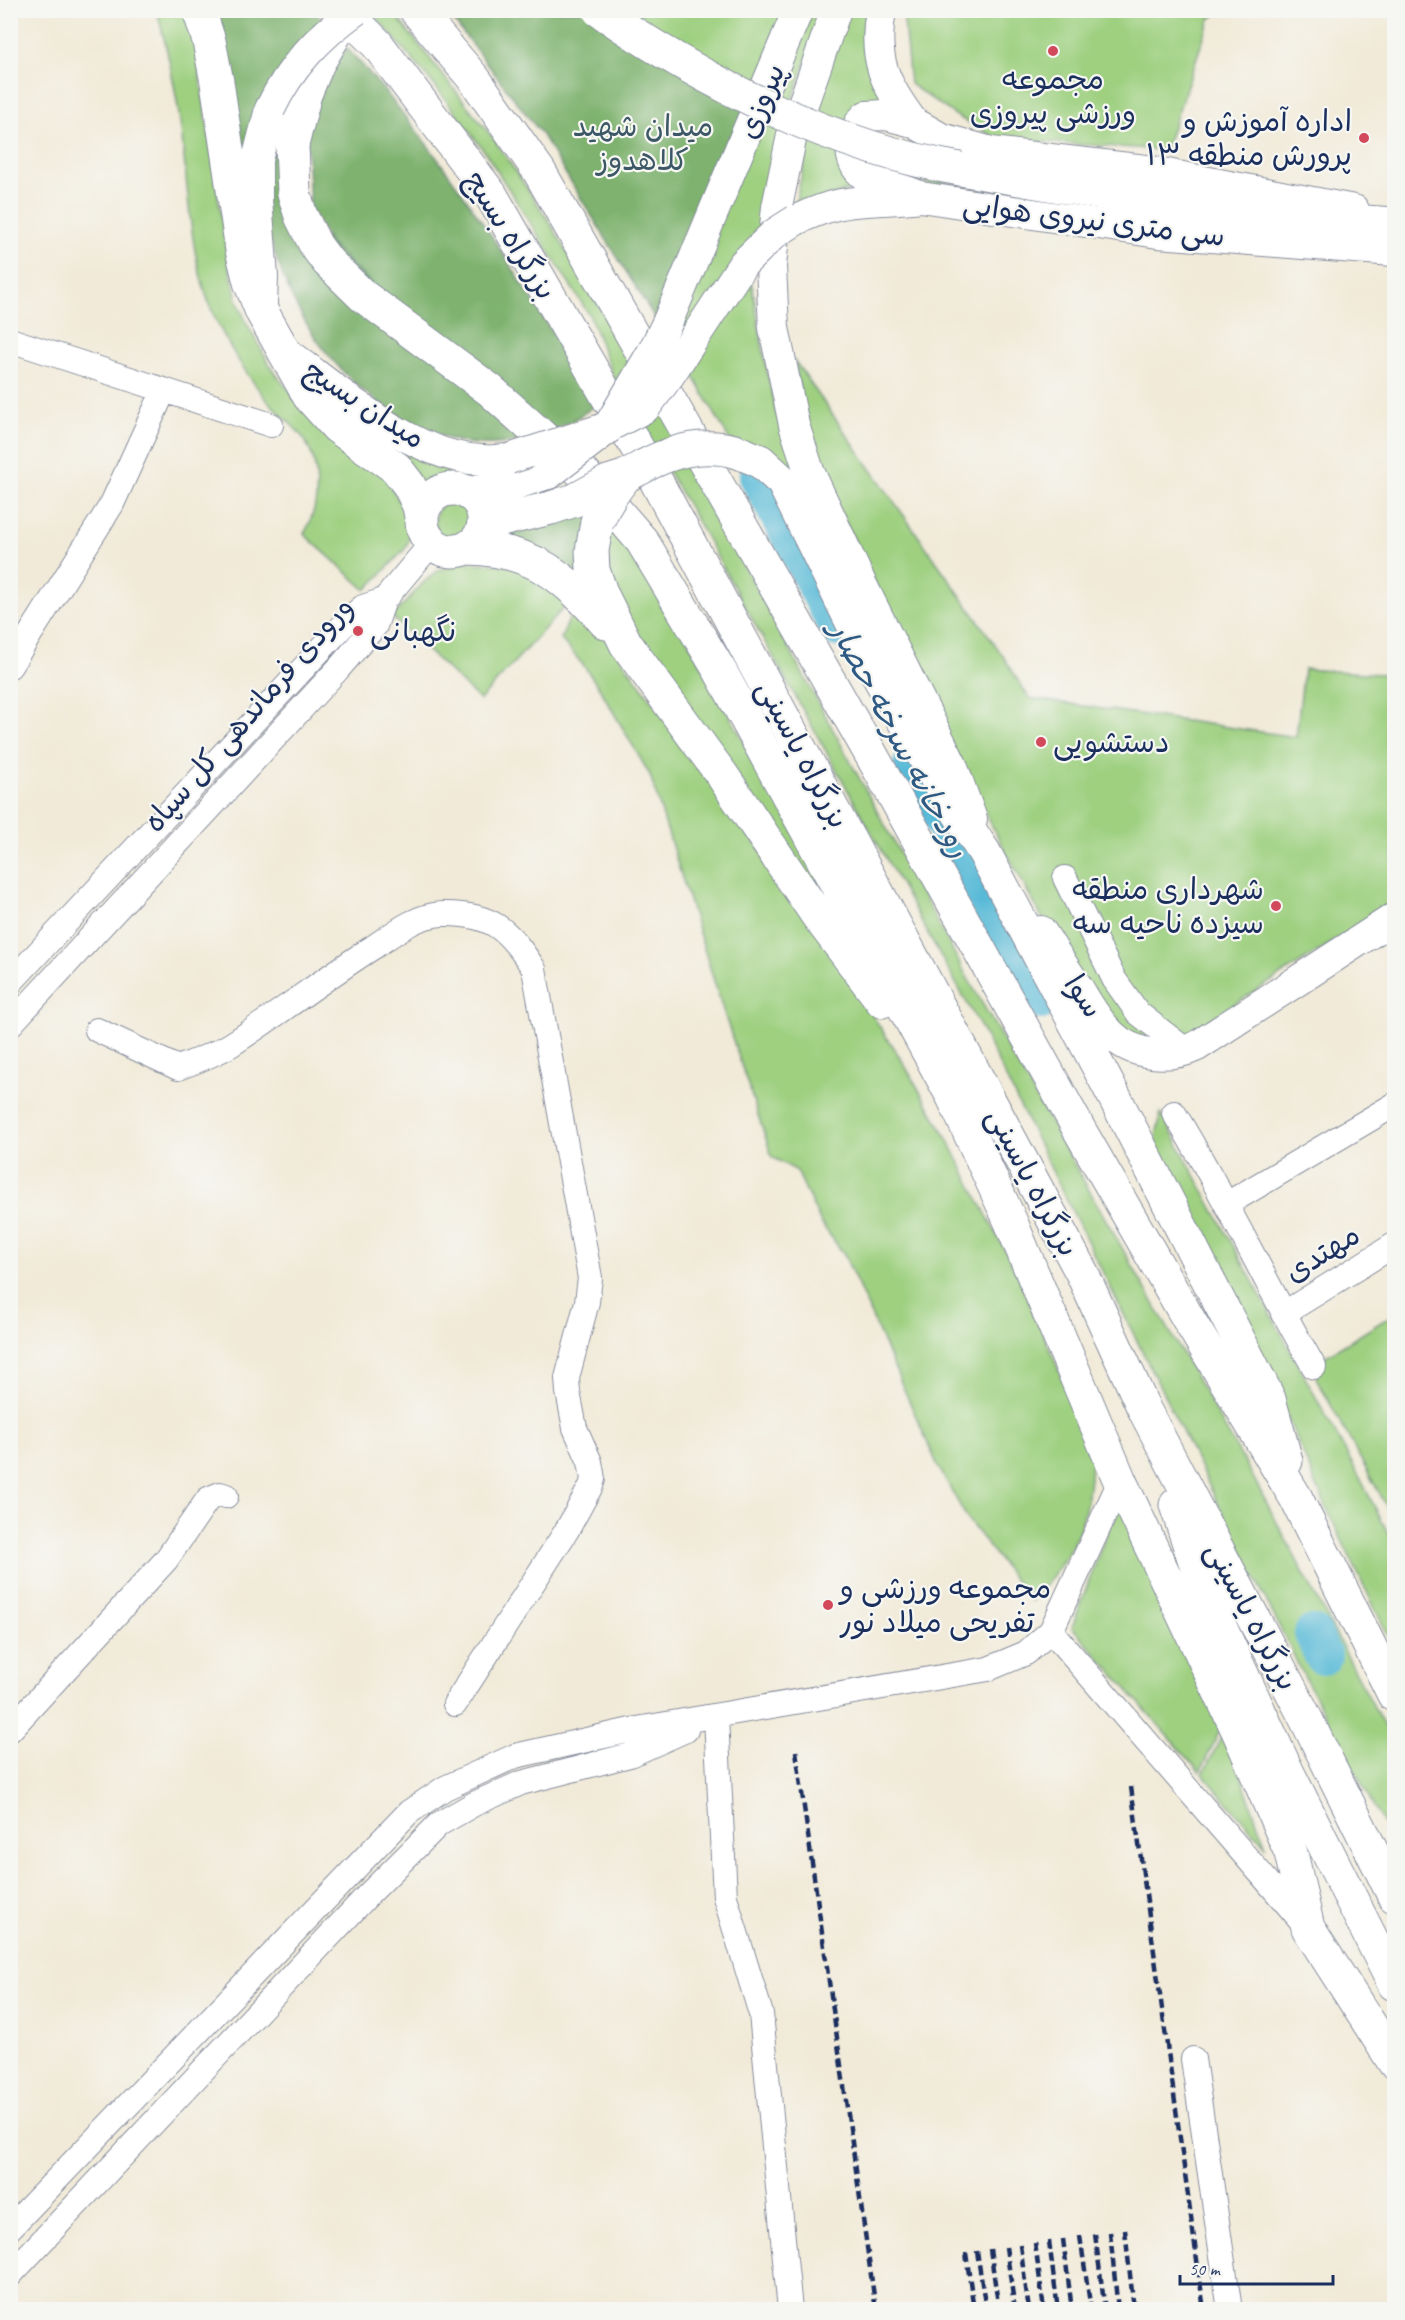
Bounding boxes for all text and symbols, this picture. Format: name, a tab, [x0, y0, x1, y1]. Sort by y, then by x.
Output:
marker: مجموعه ورزشی پیروزی	[1046, 44, 1060, 58]
street label: پیروزی	[728, 58, 794, 144]
place label: مجموعه ورزشی پیروزی	[970, 60, 1136, 132]
place label: اداره آموزش و پرورش منطقه ۱۳	[1146, 102, 1352, 174]
park label: میدان شهید کلاهدوز	[573, 107, 713, 179]
marker: اداره آموزش و پرورش منطقه ۱۳	[1357, 131, 1371, 145]
street label: بزرگراه بسیج	[456, 163, 566, 307]
street label: سی متری نیروی هوایی	[961, 185, 1227, 255]
street label: میدان بسیج	[297, 351, 433, 458]
street label: ورودی فرماندهی کل سپاه	[135, 588, 361, 840]
water label: رودخانه سرخه حصار	[818, 610, 980, 865]
place label: نگهبانی	[370, 612, 456, 650]
marker: نگهبانی	[351, 624, 365, 638]
street label: بزرگراه یاسینی	[748, 673, 858, 835]
place label: دستشویی	[1053, 723, 1169, 762]
marker: دستشویی	[1034, 735, 1048, 749]
place label: شهرداری منطقه سیزده ناحیه سه	[1072, 870, 1264, 942]
marker: شهرداری منطقه سیزده ناحیه سه	[1269, 899, 1283, 913]
street label: سوا	[1056, 967, 1112, 1025]
street label: بزرگراه یاسینی	[978, 1101, 1088, 1263]
street label: مهتدی	[1277, 1215, 1367, 1291]
street label: بزرگراه یاسینی	[1197, 1535, 1307, 1697]
place label: مجموعه ورزشی و تفریحی میلاد نور	[838, 1569, 1051, 1641]
marker: مجموعه ورزشی و تفریحی میلاد نور	[821, 1598, 835, 1612]
scale bar	[1180, 2248, 1333, 2286]
text: 50 m	[1189, 2258, 1222, 2280]

